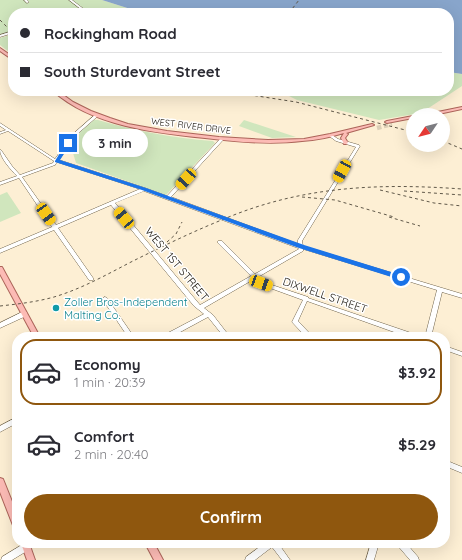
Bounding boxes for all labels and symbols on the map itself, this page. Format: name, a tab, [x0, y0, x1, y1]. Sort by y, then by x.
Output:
north arrow	[406, 108, 450, 152]
street label: WEST RIVER DRIVE	[150, 115, 232, 136]
callout: 3 min	[82, 129, 148, 157]
route end	[59, 134, 77, 152]
car	[331, 158, 353, 184]
car	[174, 166, 198, 192]
car	[34, 201, 58, 227]
car	[112, 205, 136, 231]
street label: WEST 1ST STREET	[142, 224, 212, 304]
route start	[392, 268, 410, 286]
car	[248, 273, 274, 293]
street label: DIXWELL STREET	[281, 274, 369, 316]
place label: Zoller Bros-Independent Malting Co.	[64, 295, 188, 322]
marker: Zoller Bros-Independent Malting Co.	[51, 303, 61, 313]

